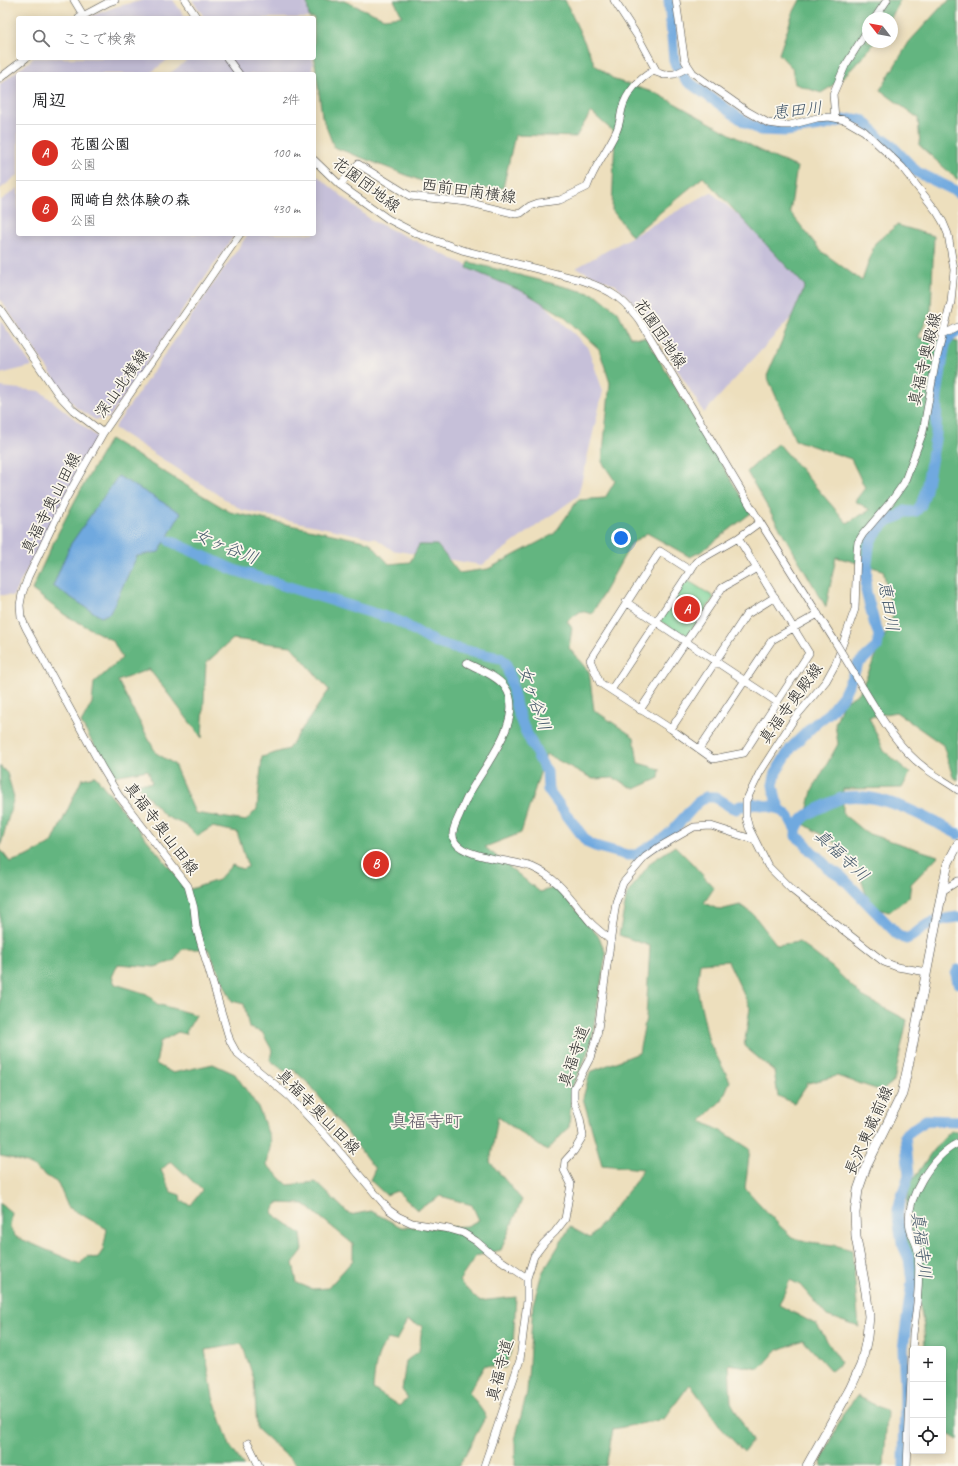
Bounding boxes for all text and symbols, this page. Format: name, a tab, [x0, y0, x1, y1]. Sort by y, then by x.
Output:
north arrow	[862, 12, 898, 48]
search box	[16, 16, 316, 60]
icon: search	[30, 27, 52, 49]
text: ここで検索	[62, 30, 137, 49]
text: 周辺	[32, 90, 66, 111]
text: 2件	[281, 92, 300, 108]
water label: 恵田川	[771, 97, 824, 124]
text: 花園公園	[70, 135, 130, 154]
text: A	[42, 145, 48, 161]
text: 100 m	[272, 145, 300, 161]
street label: 花園団地線	[328, 153, 404, 217]
text: 公園	[70, 157, 96, 173]
street label: 西前田南横線	[420, 174, 518, 208]
text: 岡崎自然体験の森	[70, 191, 190, 210]
text: B	[42, 201, 48, 217]
text: 430 m	[272, 201, 300, 217]
text: 公園	[70, 213, 96, 229]
street label: 花園団地線	[630, 295, 691, 372]
street label: 真福寺奥殿線	[904, 310, 946, 408]
street label: 深山北横線	[91, 345, 153, 422]
street label: 真福寺奥山田線	[17, 449, 85, 558]
water label: 女ヶ谷川	[190, 524, 261, 569]
your location	[611, 528, 631, 548]
water label: 恵田川	[874, 579, 903, 633]
pin: A	[674, 594, 700, 624]
street label: 真福寺奥殿線	[755, 659, 827, 748]
water label: 女ヶ谷川	[514, 663, 556, 734]
street label: 真福寺奥山田線	[120, 778, 203, 879]
water label: 真福寺川	[810, 824, 874, 886]
pin: B	[363, 849, 389, 879]
street label: 真福寺道	[554, 1023, 594, 1090]
street label: 真福寺奥山田線	[272, 1064, 364, 1159]
street label: 長沢東蔵前線	[840, 1082, 898, 1178]
district label: 真福寺町	[390, 1110, 462, 1132]
water label: 真福寺川	[907, 1210, 936, 1280]
street label: 真福寺道	[482, 1337, 518, 1404]
map controls	[910, 1346, 946, 1454]
button: +	[910, 1346, 946, 1382]
button: −	[910, 1382, 946, 1418]
button: locate	[910, 1418, 946, 1454]

